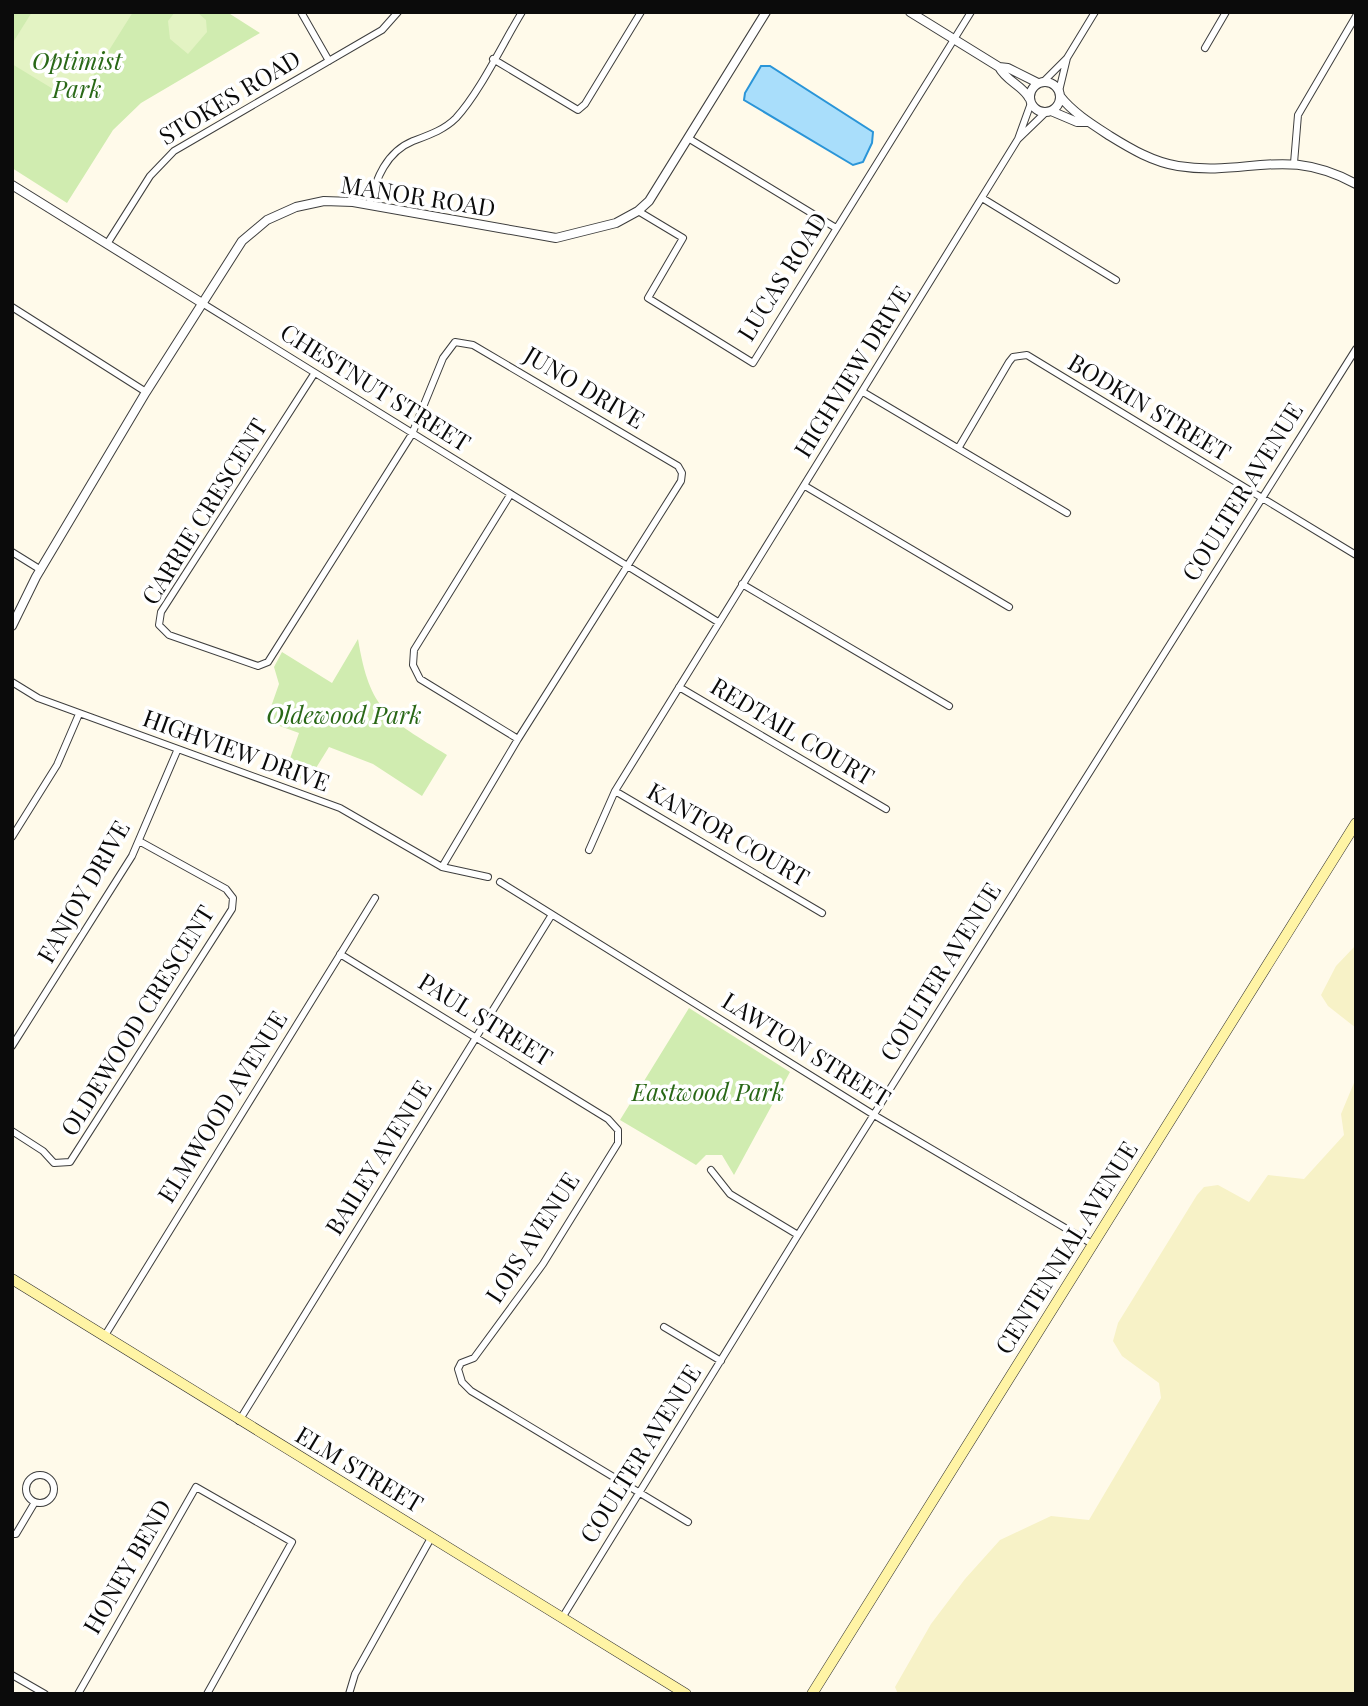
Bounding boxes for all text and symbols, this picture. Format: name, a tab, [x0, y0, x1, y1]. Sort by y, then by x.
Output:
street label: STOKES ROAD	[152, 41, 306, 151]
park label: Optimist Park	[32, 44, 123, 104]
street label: MANOR ROAD	[339, 167, 498, 223]
street label: LUCAS ROAD	[729, 206, 834, 346]
street label: HIGHVIEW DRIVE	[786, 279, 917, 463]
street label: CHESTNUT STREET	[275, 315, 477, 458]
street label: JUNO DRIVE	[518, 337, 651, 435]
street label: BODKIN STREET	[1063, 345, 1237, 467]
street label: COULTER AVENUE	[1174, 396, 1309, 586]
street label: CARRIE CRESCENT	[133, 412, 274, 610]
street label: REDTAIL COURT	[706, 669, 881, 792]
park label: Oldewood Park	[266, 698, 422, 730]
street label: HIGHVIEW DRIVE	[139, 700, 334, 798]
street label: KANTOR COURT	[642, 774, 816, 893]
street label: FANJOY DRIVE	[29, 814, 136, 968]
street label: COULTER AVENUE	[872, 876, 1007, 1066]
street label: OLDEWOOD CRESCENT	[52, 899, 220, 1141]
street label: PAUL STREET	[413, 964, 559, 1072]
street label: LAWTON STREET	[717, 984, 897, 1113]
street label: ELMWOOD AVENUE	[149, 1004, 293, 1208]
street label: BAILEY AVENUE	[317, 1074, 438, 1240]
park label: Eastwood Park	[631, 1075, 784, 1107]
street label: CENTENNIAL AVENUE	[987, 1135, 1144, 1359]
street label: LOIS AVENUE	[477, 1165, 585, 1308]
street label: COULTER AVENUE	[572, 1358, 707, 1548]
street label: ELM STREET	[290, 1418, 430, 1519]
street label: HONEY BEND	[75, 1493, 178, 1639]

